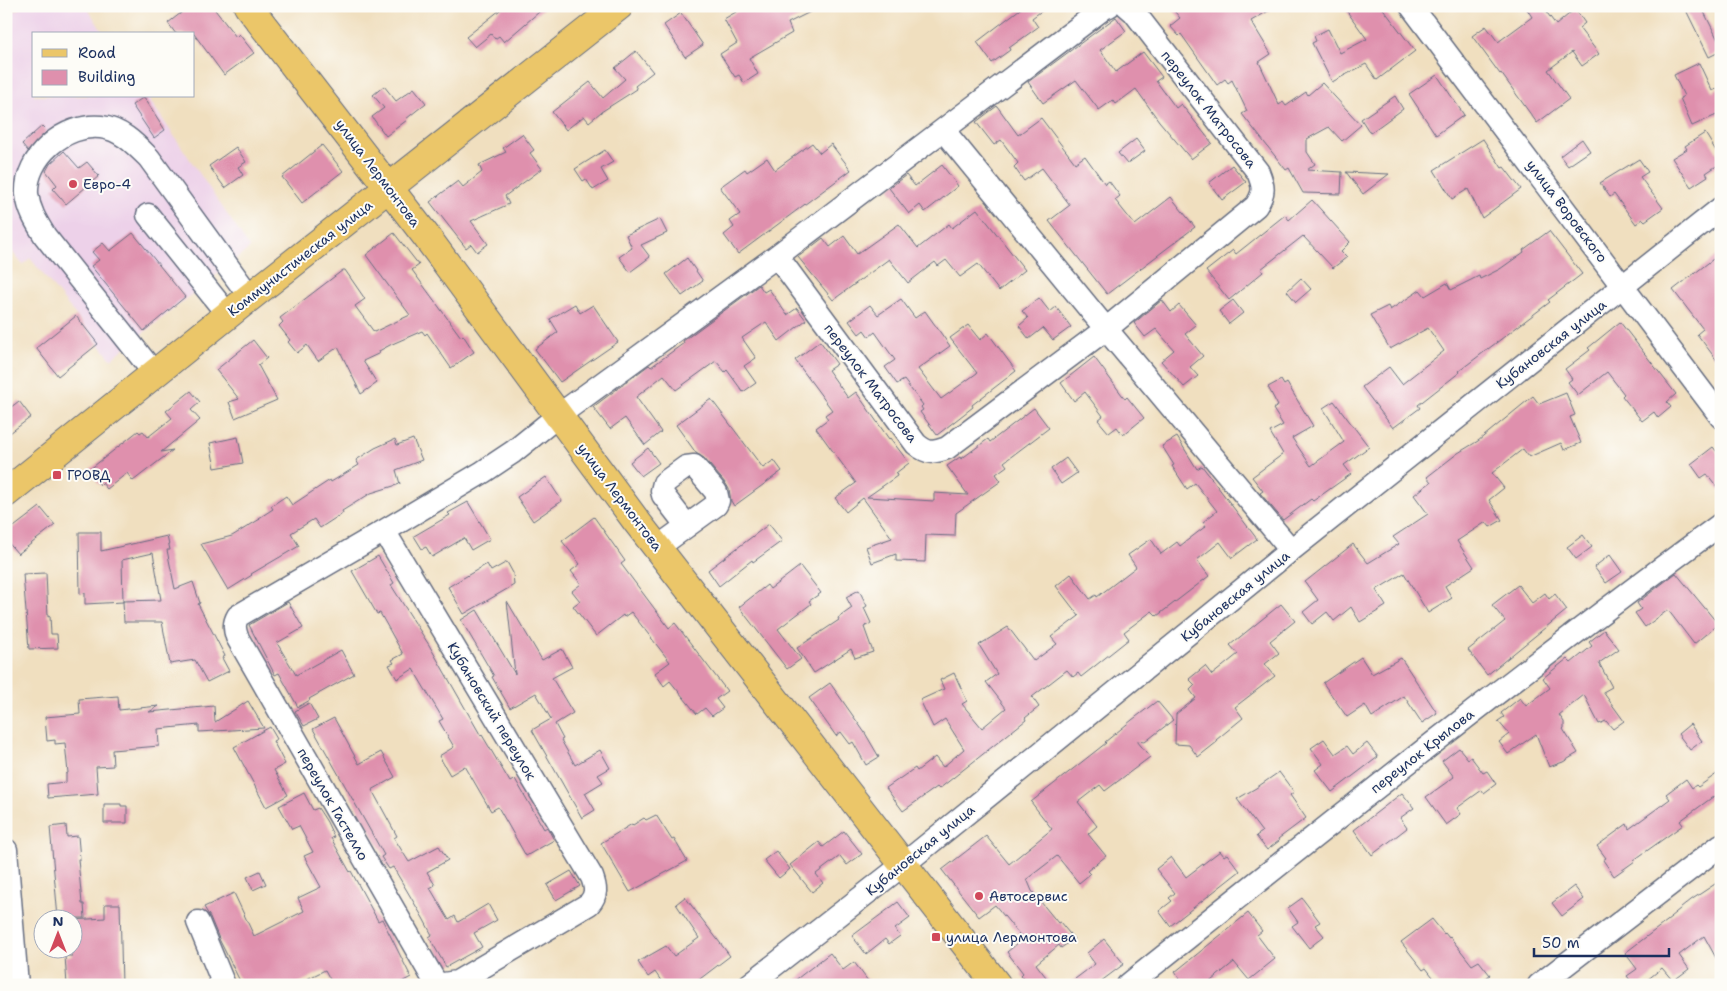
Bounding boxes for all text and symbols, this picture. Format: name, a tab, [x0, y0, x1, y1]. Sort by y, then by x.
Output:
legend	[32, 32, 195, 98]
text: Road	[78, 43, 116, 63]
street label: переулок Матросова	[1157, 47, 1261, 172]
text: Building	[78, 67, 135, 87]
street label: улица Лермонтова	[331, 115, 425, 231]
street label: улица Воровского	[1523, 156, 1611, 266]
place label: Евро-4	[83, 175, 131, 193]
marker: Евро-4	[67, 178, 79, 190]
street label: Коммунистическая улица	[224, 196, 376, 320]
street label: Кубановская улица	[1492, 295, 1610, 393]
street label: переулок Матросова	[820, 320, 922, 446]
street label: улица Лермонтова	[573, 439, 667, 555]
place label: ГРОВД	[67, 466, 111, 484]
marker: ГРОВД	[51, 469, 63, 481]
street label: Кубановская улица	[1177, 546, 1293, 646]
street label: Кубановский переулок	[444, 639, 541, 784]
street label: переулок Крылова	[1367, 705, 1478, 797]
street label: переулок Гастелло	[293, 744, 373, 864]
street label: Кубановская улица	[862, 800, 978, 900]
place label: Автосервис	[989, 887, 1068, 905]
marker: Автосервис	[973, 890, 985, 902]
north arrow	[32, 908, 82, 958]
text: N	[52, 912, 64, 930]
scale bar	[1534, 926, 1670, 958]
place label: улица Лермонтова	[946, 928, 1077, 946]
marker: улица Лермонтова	[930, 931, 942, 943]
text: 50 m	[1542, 933, 1580, 953]

